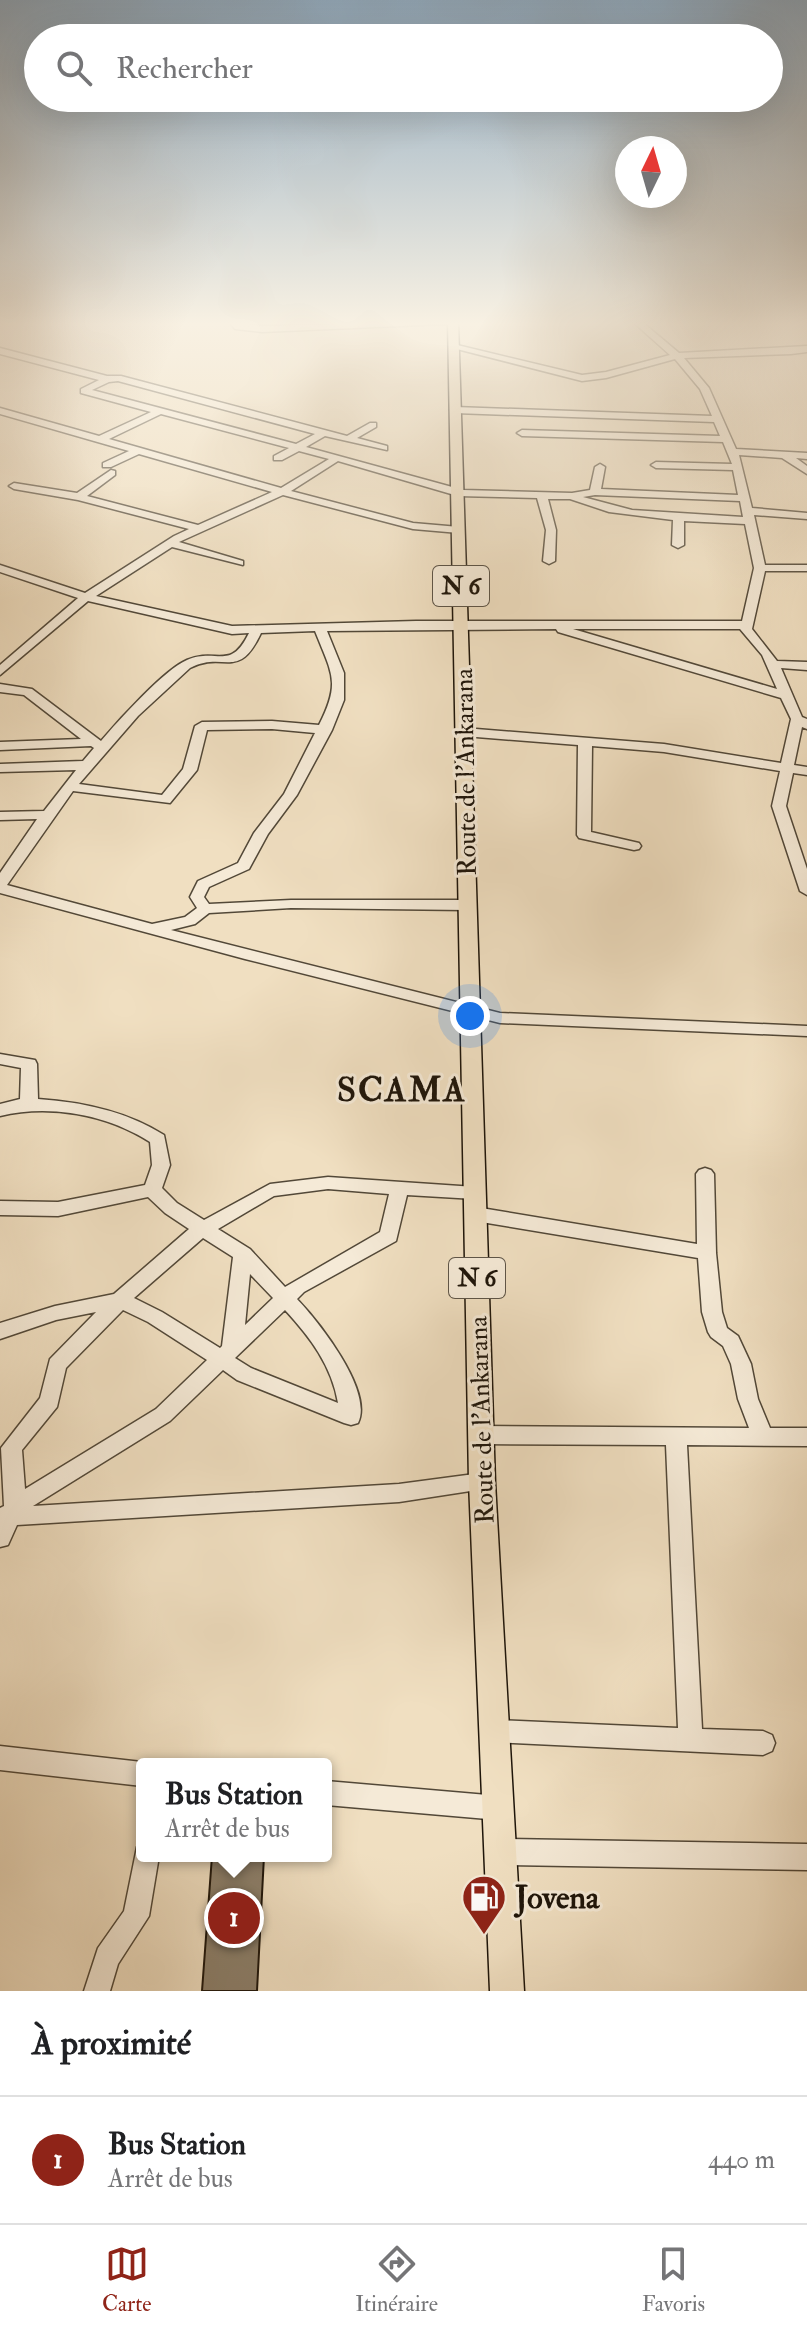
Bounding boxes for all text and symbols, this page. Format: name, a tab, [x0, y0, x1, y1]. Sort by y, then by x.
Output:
search box	[24, 24, 783, 112]
icon: search	[52, 46, 96, 90]
text: Rechercher	[116, 50, 253, 87]
north arrow	[615, 136, 687, 208]
road number: N 6	[433, 566, 489, 606]
street label: Route de l'Ankarana	[448, 668, 484, 876]
your location	[450, 996, 490, 1036]
district label: SCAMA	[337, 1069, 467, 1112]
road number: N 6	[449, 1258, 505, 1298]
street label: Route de l'Ankarana	[462, 1315, 502, 1524]
popup	[136, 1758, 332, 1862]
text: Bus Station	[165, 1776, 303, 1813]
text: Arrêt de bus	[165, 1813, 290, 1845]
fuel station icon: Jovena	[460, 1873, 508, 1936]
place label: Jovena	[513, 1878, 600, 1918]
pin: 1	[208, 1888, 260, 1948]
text: À proximité	[32, 2022, 191, 2065]
text: Bus Station	[108, 2126, 246, 2163]
text: 1	[53, 2144, 63, 2176]
text: 440 m	[708, 2144, 775, 2176]
text: Arrêt de bus	[108, 2163, 233, 2195]
tab: Carte	[102, 2242, 152, 2318]
tab: Itinéraire	[355, 2242, 438, 2318]
tab: Favoris	[642, 2242, 705, 2318]

